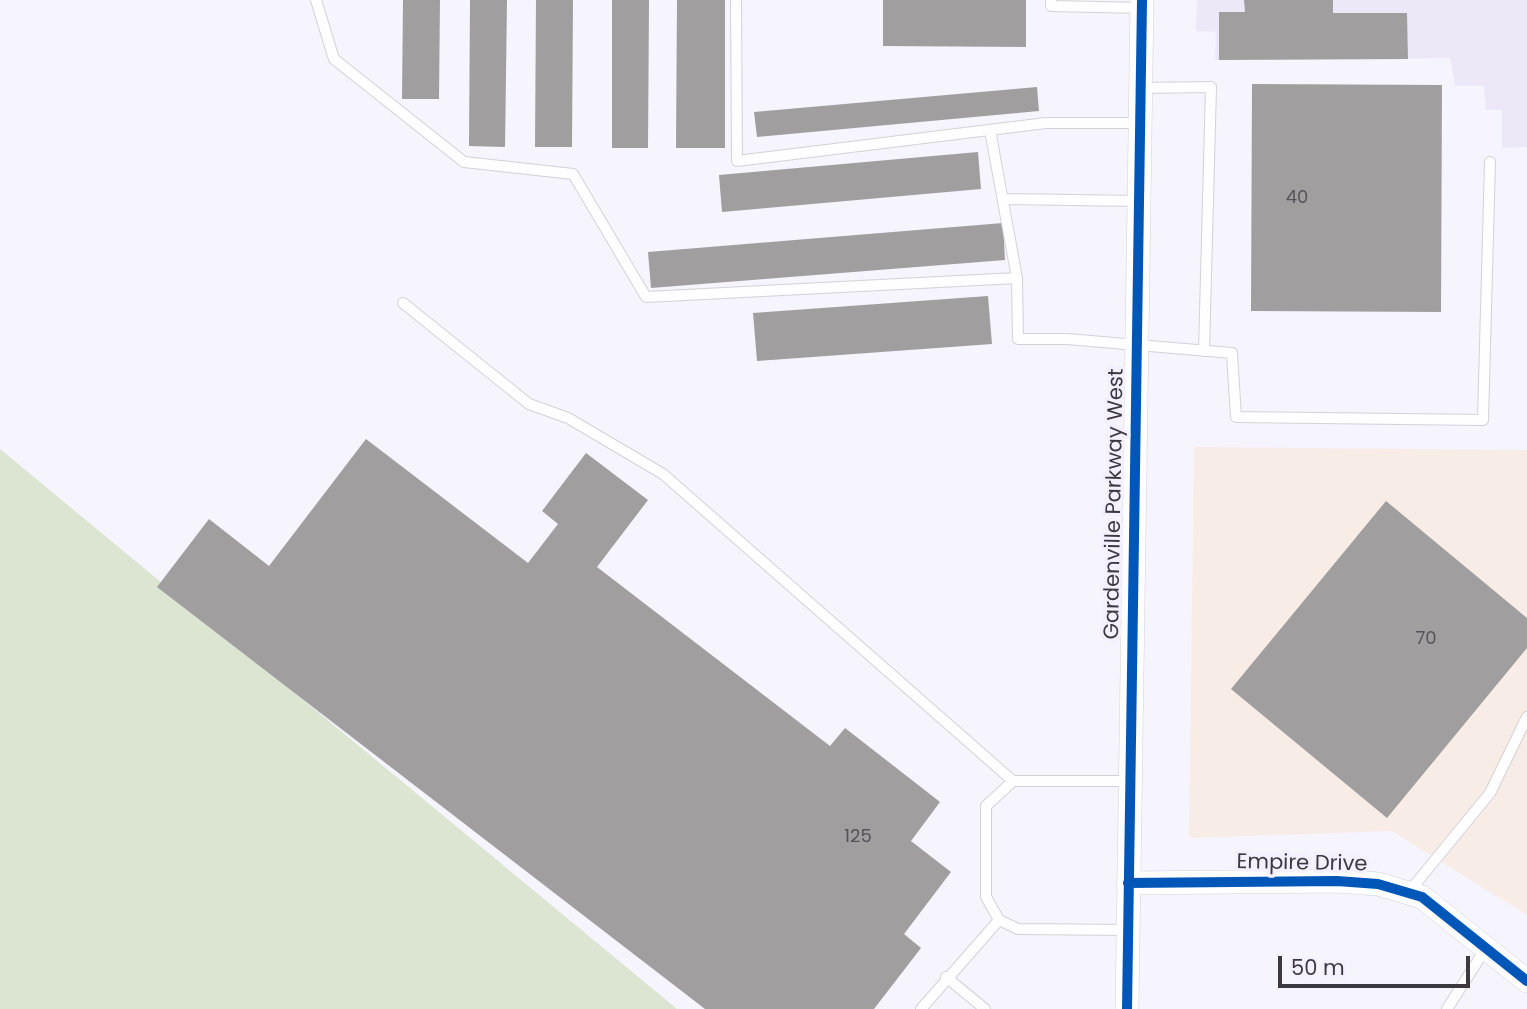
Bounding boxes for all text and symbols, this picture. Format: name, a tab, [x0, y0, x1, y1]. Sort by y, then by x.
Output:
house number: 40	[1286, 187, 1308, 209]
street label: Gardenville Parkway West	[1100, 368, 1130, 640]
house number: 70	[1415, 628, 1437, 650]
house number: 125	[844, 826, 872, 848]
street label: Empire Drive	[1236, 850, 1368, 878]
scale bar	[1282, 942, 1474, 986]
text: 50 m	[1291, 953, 1345, 982]

